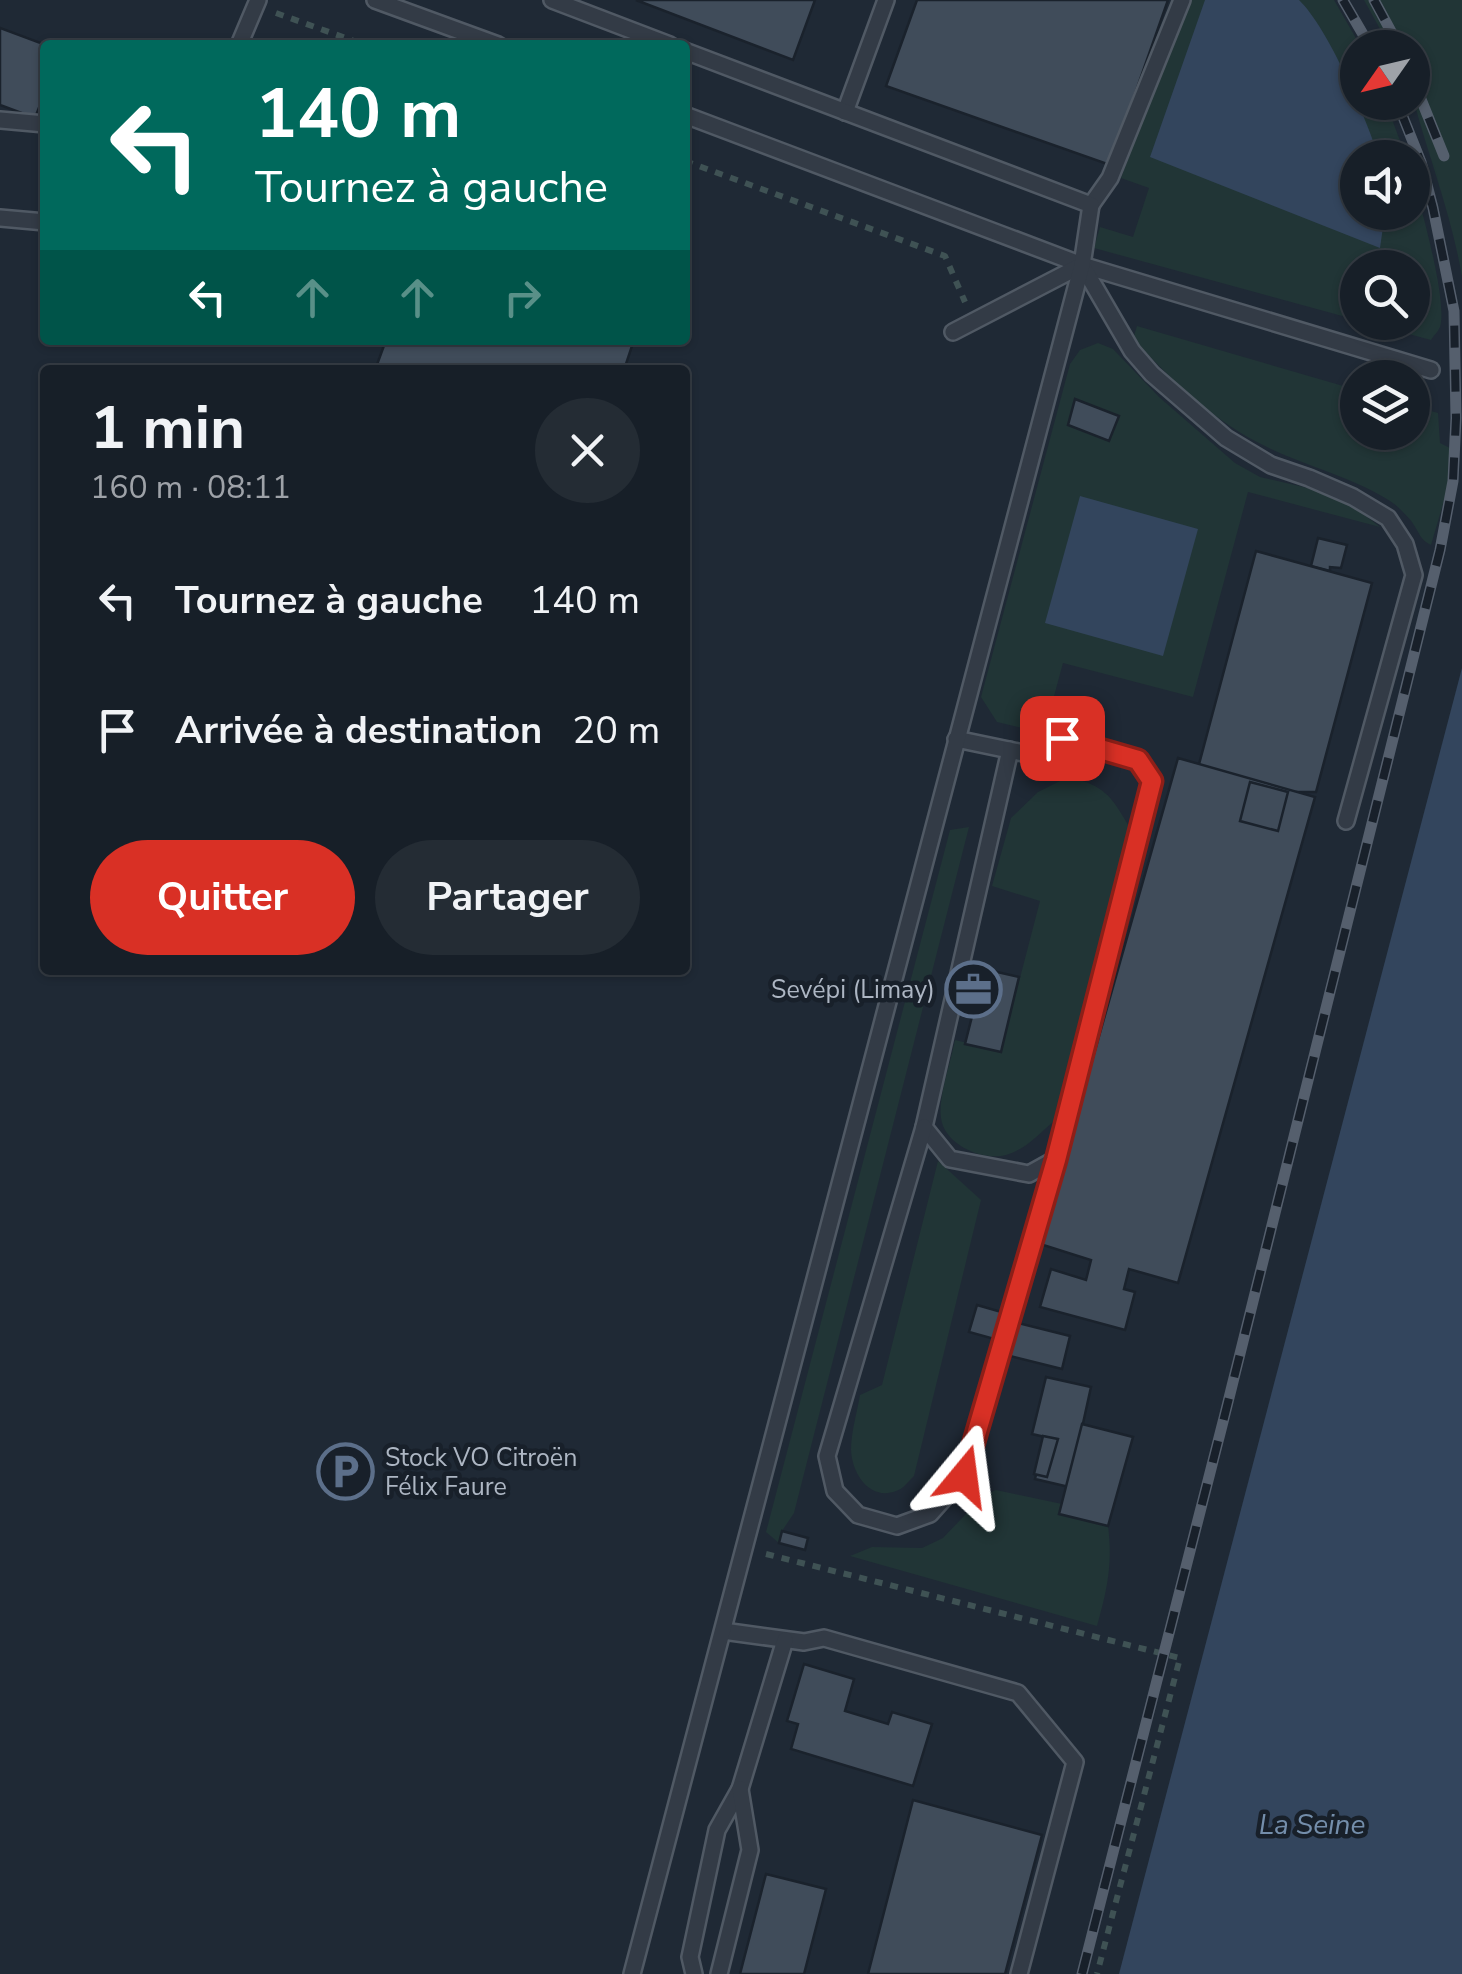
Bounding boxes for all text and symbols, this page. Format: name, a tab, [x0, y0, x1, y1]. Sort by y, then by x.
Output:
north arrow	[1340, 30, 1430, 120]
map controls	[1340, 30, 1430, 450]
text: 140 m	[255, 66, 461, 162]
icon: left	[90, 80, 220, 210]
button: sound	[1340, 140, 1430, 230]
text: Tournez à gauche	[255, 157, 608, 218]
button: search	[1340, 250, 1430, 340]
icon: left	[180, 270, 235, 325]
icon: ahead	[285, 270, 340, 325]
icon: ahead	[390, 270, 445, 325]
icon: right	[495, 270, 550, 325]
button: layers	[1340, 360, 1430, 450]
text: 1 min	[90, 387, 245, 469]
button: close	[535, 398, 640, 503]
text: 160 m · 08:11	[90, 466, 291, 509]
icon: left	[90, 573, 145, 628]
text: Tournez à gauche	[175, 575, 483, 626]
text: 140 m	[529, 575, 640, 626]
pin	[1020, 696, 1105, 781]
icon: arrive	[90, 703, 145, 758]
text: Arrivée à destination	[175, 705, 542, 756]
text: 20 m	[572, 705, 660, 756]
icon: arrive	[1035, 711, 1090, 766]
button: Quitter	[90, 840, 355, 955]
button: Partager	[375, 840, 640, 955]
office icon: Sevépi (Limay)	[944, 960, 1004, 1020]
place label: Sevépi (Limay)	[771, 973, 935, 1007]
position arrow	[912, 1424, 1016, 1528]
place label: Stock VO Citroën Félix Faure	[385, 1441, 577, 1504]
parking icon: Stock VO Citroën Félix Faure	[316, 1442, 376, 1502]
water label: La Seine	[1259, 1806, 1365, 1844]

